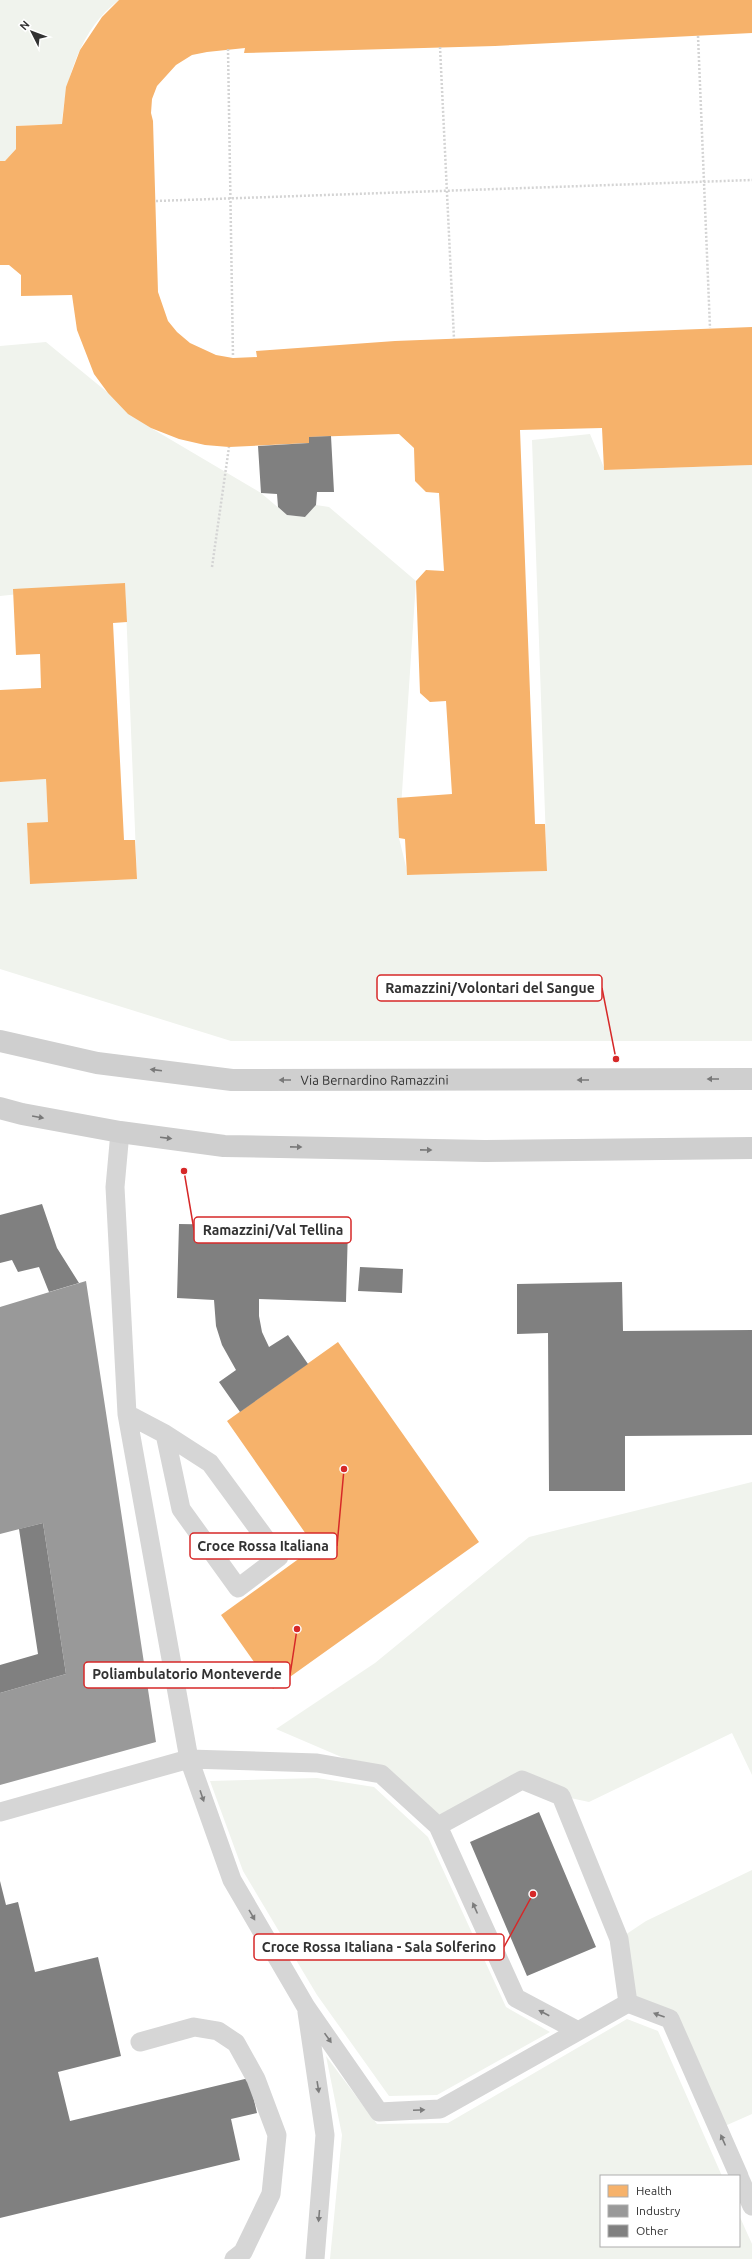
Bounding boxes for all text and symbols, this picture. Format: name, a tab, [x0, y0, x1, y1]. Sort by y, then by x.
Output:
north arrow	[12, 12, 52, 52]
text: N	[17, 18, 32, 32]
callout: Ramazzini/Volontari del Sangue	[377, 975, 602, 1001]
text: Ramazzini/Volontari del Sangue	[385, 980, 595, 996]
one-way arrow	[150, 1067, 162, 1073]
street label: Via Bernardino Ramazzini	[300, 1073, 449, 1087]
one-way arrow	[706, 1076, 719, 1082]
one-way arrow	[278, 1077, 291, 1083]
one-way arrow	[576, 1077, 589, 1083]
one-way arrow	[32, 1114, 44, 1120]
one-way arrow	[160, 1135, 172, 1141]
one-way arrow	[290, 1144, 303, 1150]
one-way arrow	[420, 1147, 433, 1153]
callout: Ramazzini/Val Tellina	[194, 1217, 351, 1243]
text: Ramazzini/Val Tellina	[203, 1222, 343, 1238]
callout: Croce Rossa Italiana	[190, 1533, 337, 1559]
text: Croce Rossa Italiana	[197, 1538, 329, 1554]
callout: Poliambulatorio Monteverde	[84, 1662, 290, 1688]
text: Poliambulatorio Monteverde	[92, 1666, 282, 1682]
one-way arrow	[199, 1790, 205, 1802]
one-way arrow	[472, 1902, 479, 1914]
one-way arrow	[249, 1909, 256, 1921]
callout: Croce Rossa Italiana - Sala Solferino	[254, 1934, 504, 1960]
text: Croce Rossa Italiana - Sala Solferino	[262, 1939, 496, 1955]
one-way arrow	[538, 2009, 550, 2016]
one-way arrow	[653, 2011, 665, 2017]
one-way arrow	[324, 2032, 331, 2044]
one-way arrow	[315, 2081, 321, 2093]
one-way arrow	[413, 2107, 426, 2113]
one-way arrow	[720, 2135, 726, 2146]
legend	[600, 2175, 740, 2247]
text: Health	[636, 2184, 672, 2197]
text: Industry	[636, 2204, 681, 2217]
one-way arrow	[315, 2210, 322, 2222]
text: Other	[636, 2224, 669, 2237]

